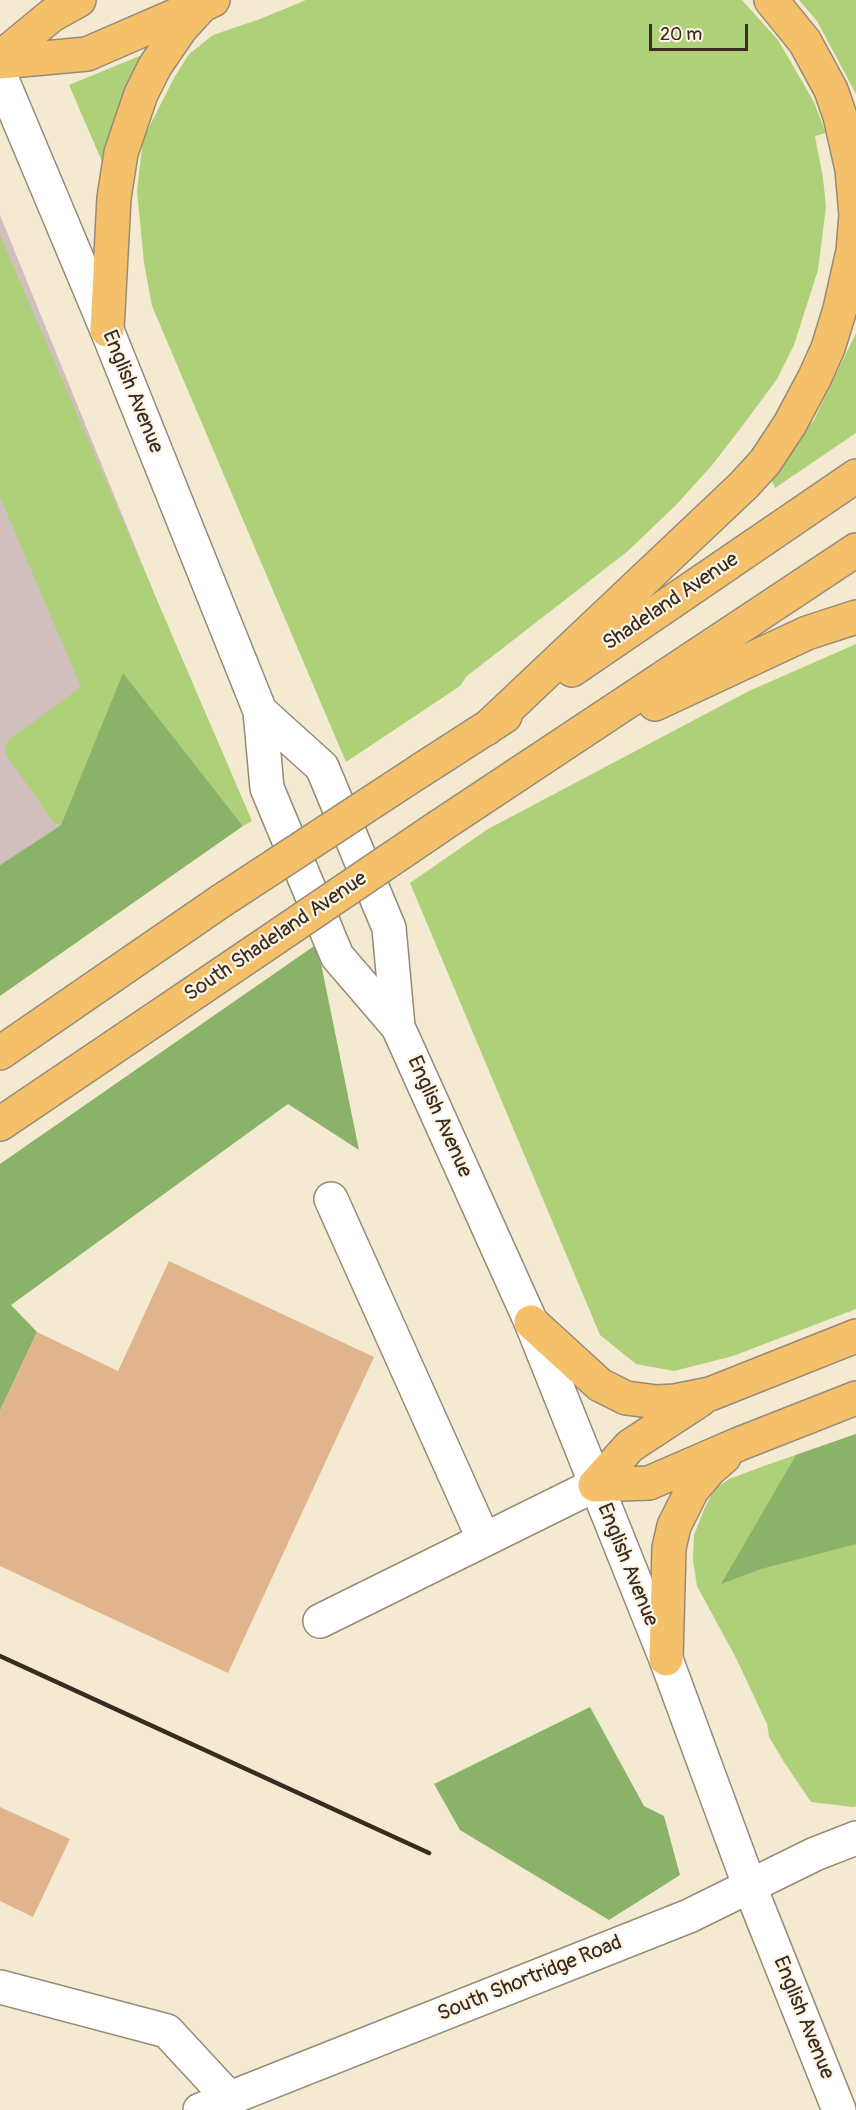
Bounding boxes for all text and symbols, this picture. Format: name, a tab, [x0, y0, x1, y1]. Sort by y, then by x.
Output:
scale bar	[652, 12, 751, 50]
text: 20 m	[660, 23, 702, 46]
street label: English Avenue	[96, 327, 168, 457]
street label: Shadeland Avenue	[598, 547, 744, 657]
street label: South Shadeland Avenue	[180, 866, 372, 1008]
street label: English Avenue	[401, 1052, 477, 1182]
street label: English Avenue	[591, 1500, 663, 1630]
street label: South Shortridge Road	[434, 1930, 626, 2028]
street label: English Avenue	[767, 1953, 839, 2083]

